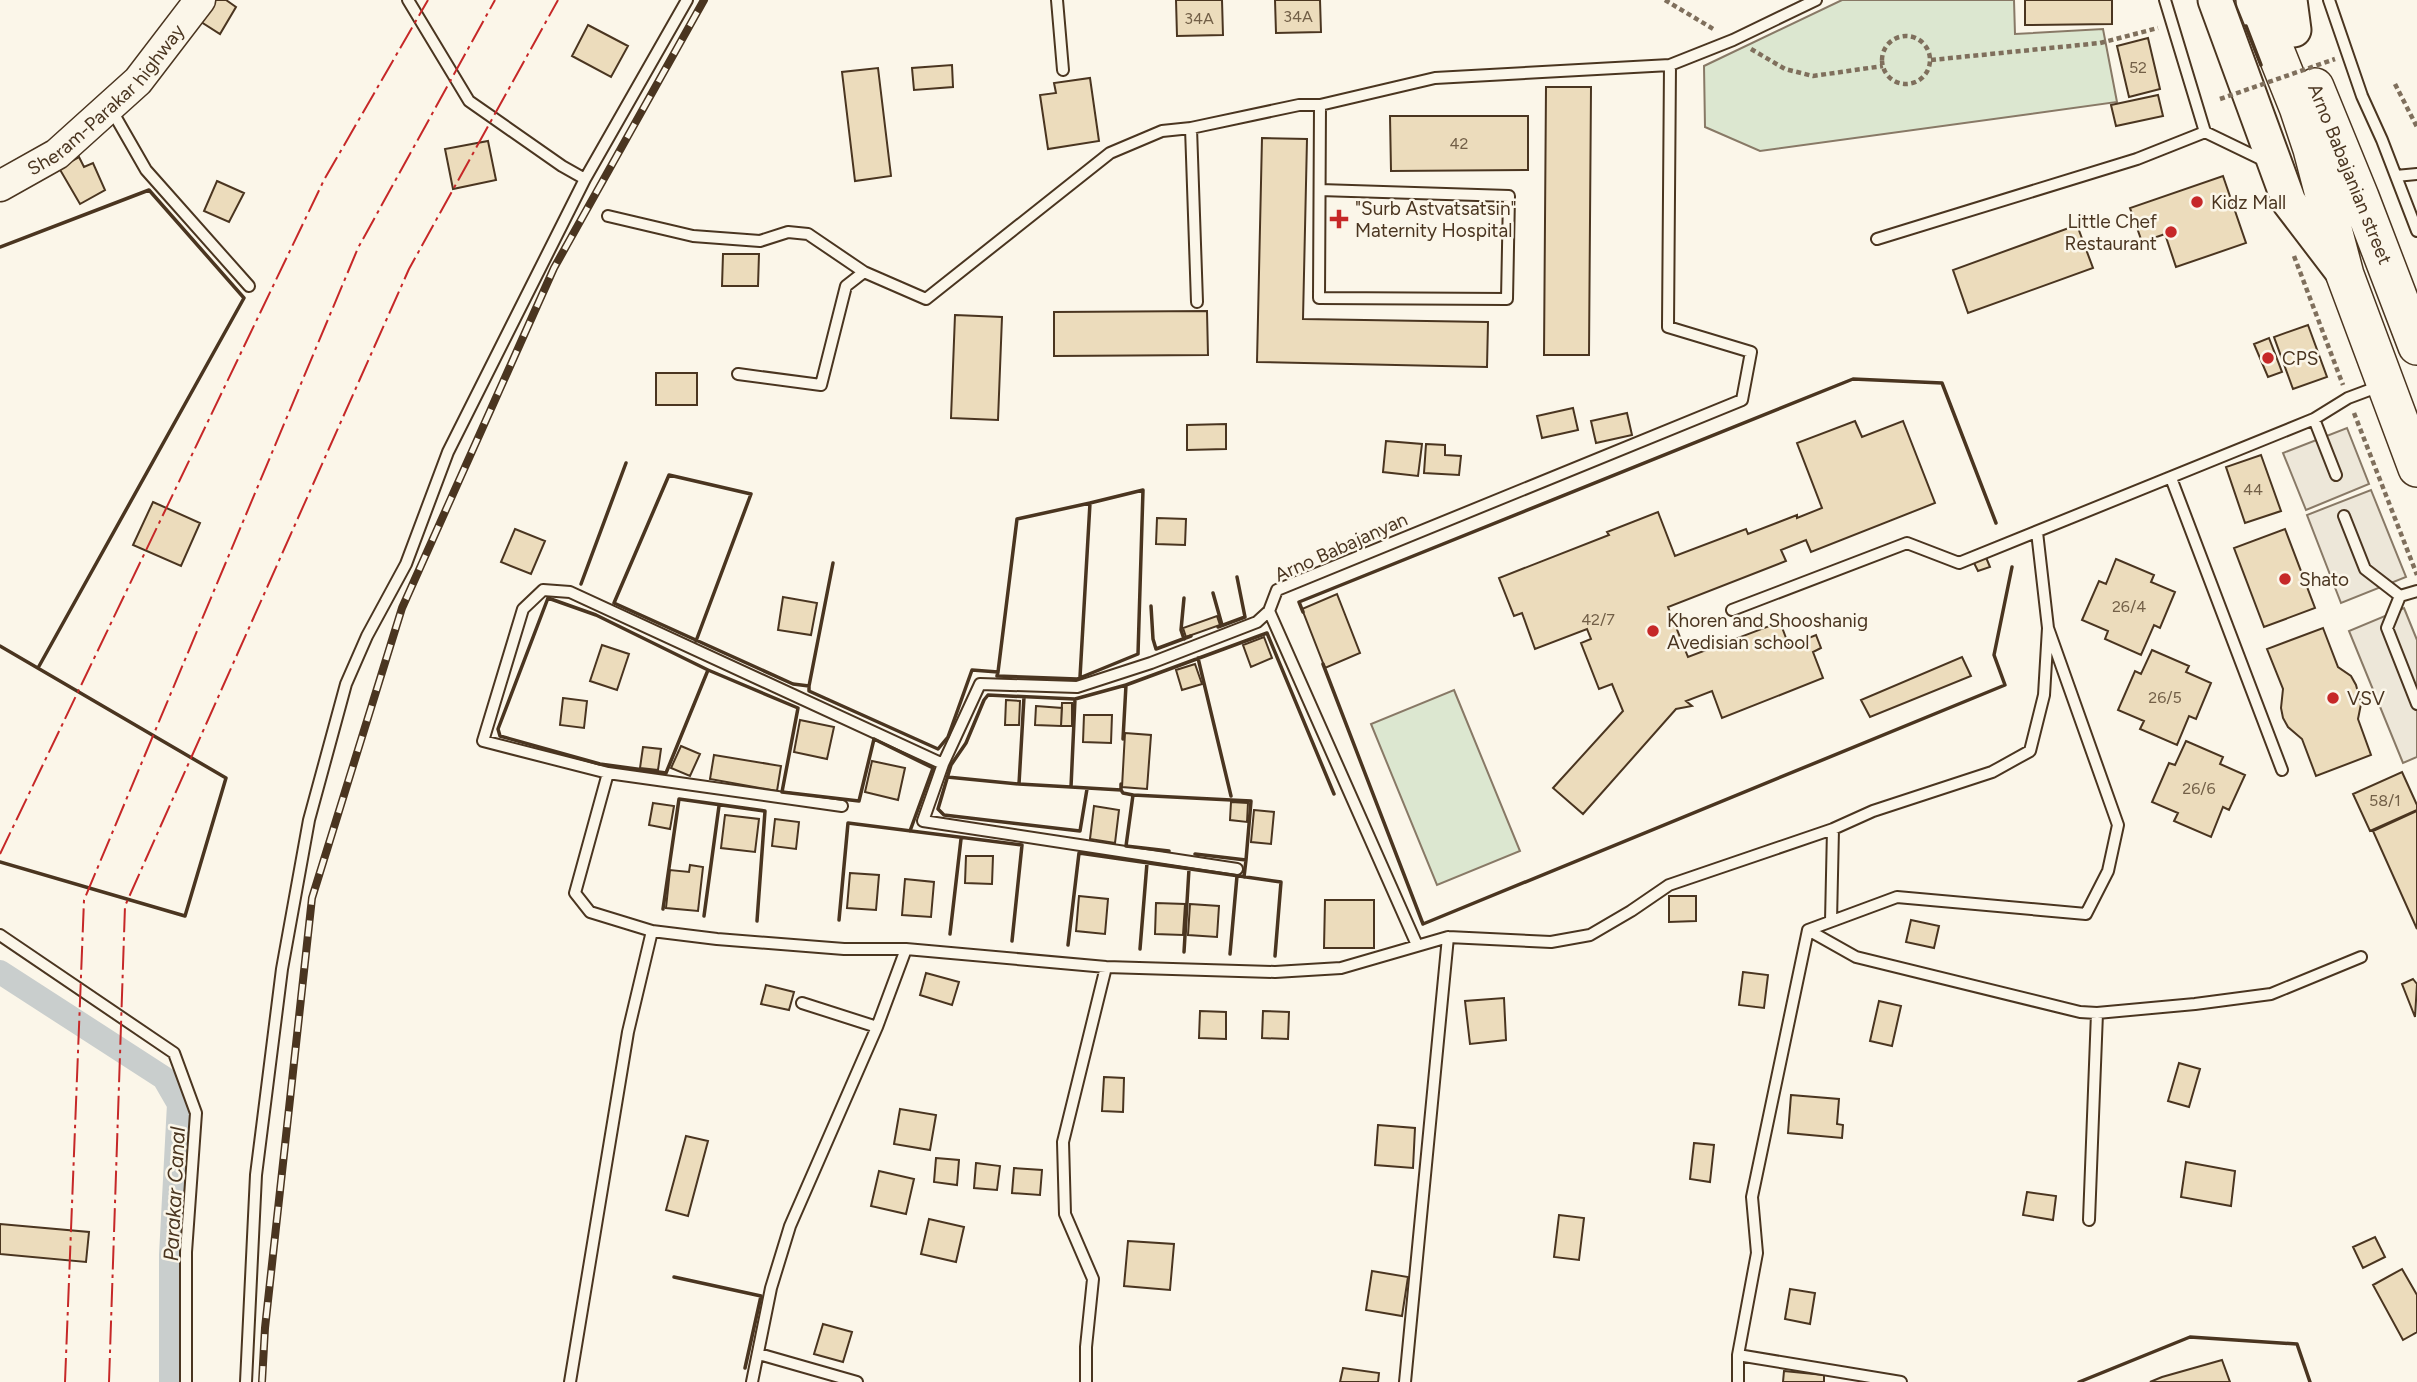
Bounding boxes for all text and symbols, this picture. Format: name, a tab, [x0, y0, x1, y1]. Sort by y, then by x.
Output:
house number: 34A	[1283, 7, 1313, 26]
house number: 34A	[1184, 9, 1214, 28]
street label: Sheram-Parakar highway	[23, 19, 189, 180]
house number: 52	[2129, 58, 2147, 77]
street label: Arno Babajanian street	[2303, 80, 2397, 268]
house number: 42	[1450, 134, 1468, 153]
place label: Kidz Mall	[2211, 191, 2286, 214]
marker: Kidz Mall	[2189, 194, 2205, 210]
place label: "Surb Astvatsatsin" Maternity Hospital	[1355, 197, 1517, 242]
marker: "Surb Astvatsatsin" Maternity Hospital	[1329, 209, 1349, 229]
place label: Little Chef Restaurant	[2065, 210, 2157, 255]
marker: Little Chef Restaurant	[2163, 224, 2179, 240]
place label: CPS	[2282, 347, 2318, 370]
marker: CPS	[2260, 350, 2276, 366]
house number: 44	[2243, 480, 2263, 499]
street label: Arno Babajanyan	[1271, 507, 1411, 587]
place label: Shato	[2299, 568, 2349, 591]
marker: Shato	[2277, 571, 2293, 587]
house number: 26/4	[2112, 597, 2146, 616]
place label: Khoren and Shooshanig Avedisian school	[1667, 609, 1868, 654]
house number: 42/7	[1581, 610, 1615, 629]
marker: Khoren and Shooshanig Avedisian school	[1645, 623, 1661, 639]
place label: VSV	[2347, 687, 2385, 710]
house number: 26/5	[2148, 688, 2182, 707]
marker: VSV	[2325, 690, 2341, 706]
house number: 26/6	[2182, 779, 2216, 798]
house number: 58/1	[2369, 791, 2401, 810]
water label: Parakar Canal	[158, 1126, 190, 1262]

